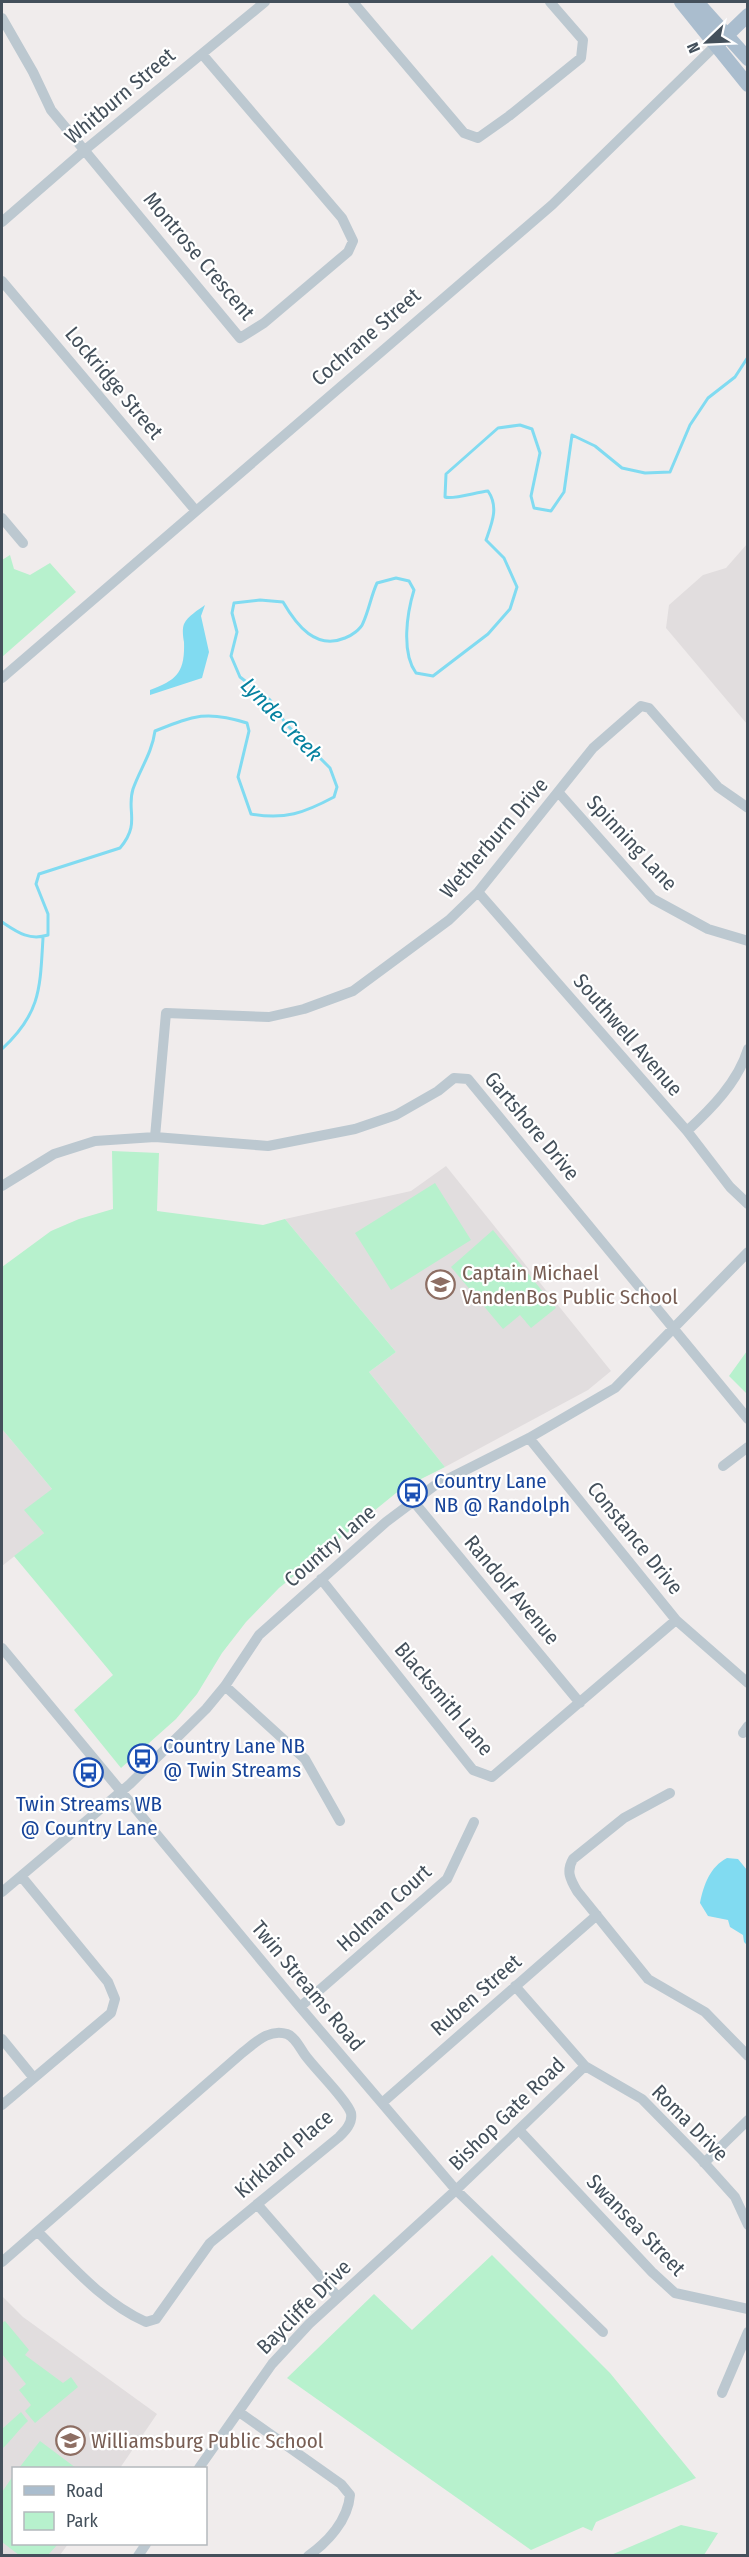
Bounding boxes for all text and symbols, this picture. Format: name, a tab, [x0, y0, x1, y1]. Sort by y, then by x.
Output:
north arrow	[677, 12, 737, 72]
text: N	[683, 40, 704, 56]
street label: Whitburn Street	[60, 42, 181, 150]
street label: Montrose Crescent	[138, 187, 260, 325]
street label: Cochrane Street	[306, 282, 426, 392]
street label: Lockridge Street	[59, 321, 169, 445]
water label: Lynde Creek	[235, 672, 328, 767]
street label: Wetherburn Drive	[434, 772, 554, 904]
street label: Spinning Lane	[581, 790, 683, 896]
street label: Southwell Avenue	[568, 968, 688, 1102]
street label: Gartshore Drive	[479, 1066, 585, 1186]
place label: Captain Michael VandenBos Public School	[462, 1260, 678, 1310]
school or university icon: Captain Michael VandenBos Public School	[425, 1269, 457, 1301]
place label: Country Lane NB @ Randolph	[434, 1468, 570, 1518]
street label: Constance Drive	[582, 1476, 688, 1600]
bus stop icon: Country Lane NB @ Randolph	[397, 1477, 429, 1509]
street label: Country Lane	[279, 1499, 381, 1593]
street label: Randolf Avenue	[459, 1530, 565, 1650]
street label: Blacksmith Lane	[389, 1637, 499, 1761]
place label: Country Lane NB @ Twin Streams	[163, 1733, 305, 1783]
bus stop icon: Country Lane NB @ Twin Streams	[126, 1742, 158, 1774]
bus stop icon: Twin Streams WB @ Country Lane	[73, 1757, 105, 1789]
place label: Twin Streams WB @ Country Lane	[16, 1791, 162, 1841]
street label: Holman Court	[331, 1859, 437, 1957]
street label: Twin Streams Road	[246, 1916, 370, 2056]
street label: Ruben Street	[425, 1948, 527, 2041]
street label: Bishop Gate Road	[443, 2052, 571, 2176]
street label: Roma Drive	[646, 2079, 734, 2167]
street label: Kirkland Place	[229, 2104, 339, 2204]
street label: Swansea Street	[581, 2169, 691, 2281]
street label: Baycliffe Drive	[251, 2254, 357, 2360]
school or university icon: Williamsburg Public School	[54, 2425, 86, 2457]
place label: Williamsburg Public School	[91, 2428, 324, 2454]
legend	[12, 2467, 207, 2545]
text: Road	[66, 2480, 103, 2502]
text: Park	[66, 2510, 99, 2532]

